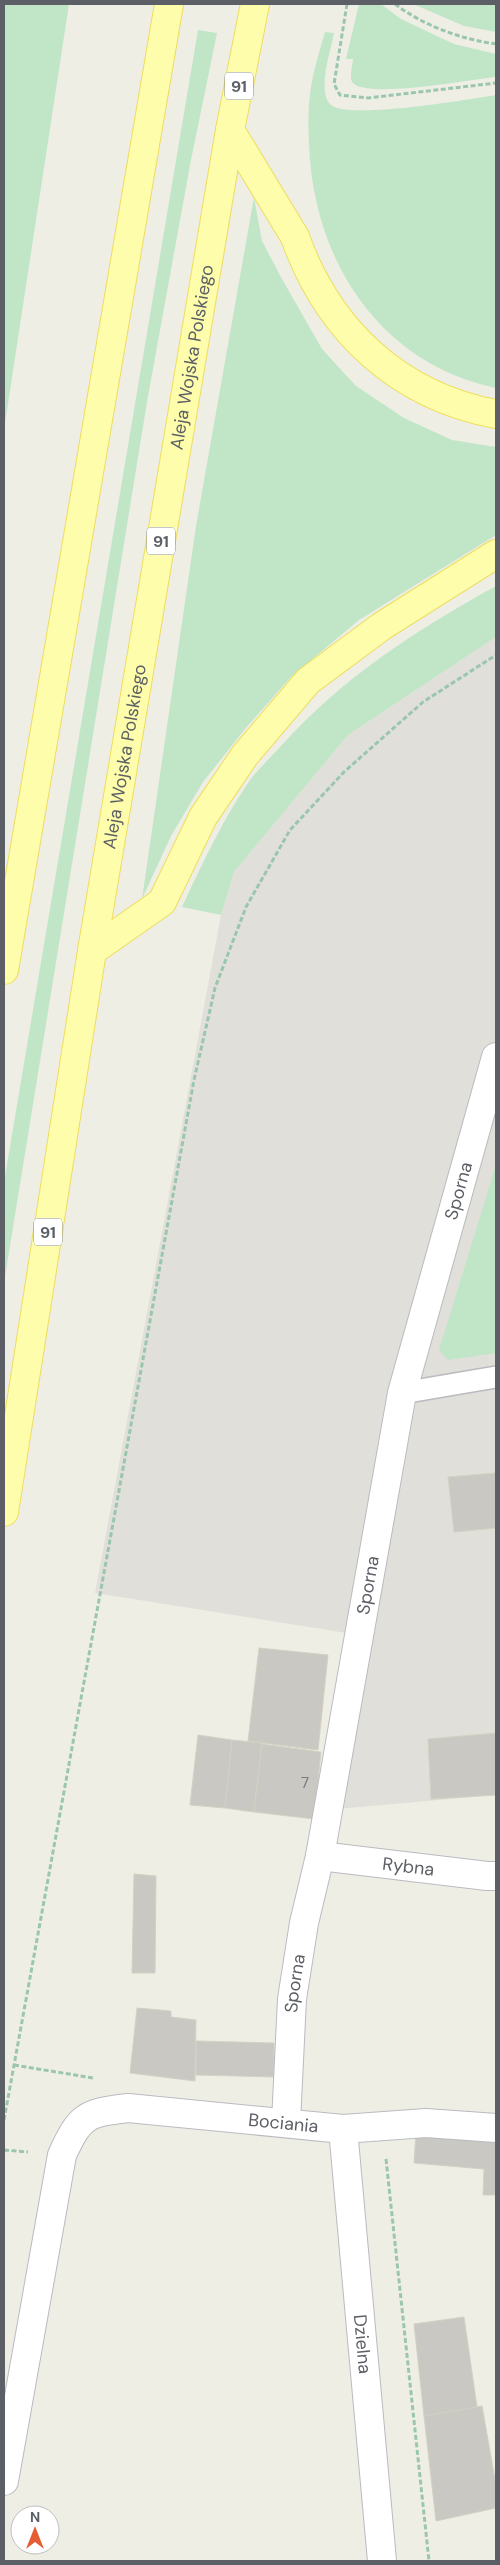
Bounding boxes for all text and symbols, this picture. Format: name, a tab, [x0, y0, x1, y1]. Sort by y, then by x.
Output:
road number: 91	[225, 72, 253, 100]
street label: Aleja Wojska Polskiego	[164, 263, 219, 451]
road number: 91	[147, 528, 175, 554]
street label: Aleja Wojska Polskiego	[97, 662, 152, 851]
street label: Sporna	[439, 1159, 478, 1223]
road number: 91	[34, 1218, 62, 1246]
street label: Sporna	[351, 1554, 385, 1616]
house number: 7	[301, 1773, 309, 1793]
street label: Rybna	[381, 1852, 436, 1882]
street label: Sporna	[279, 1952, 311, 2013]
street label: Bociania	[247, 2108, 320, 2139]
street label: Dzielna	[348, 2313, 377, 2375]
north arrow	[10, 2505, 60, 2555]
text: N	[30, 2508, 40, 2526]

